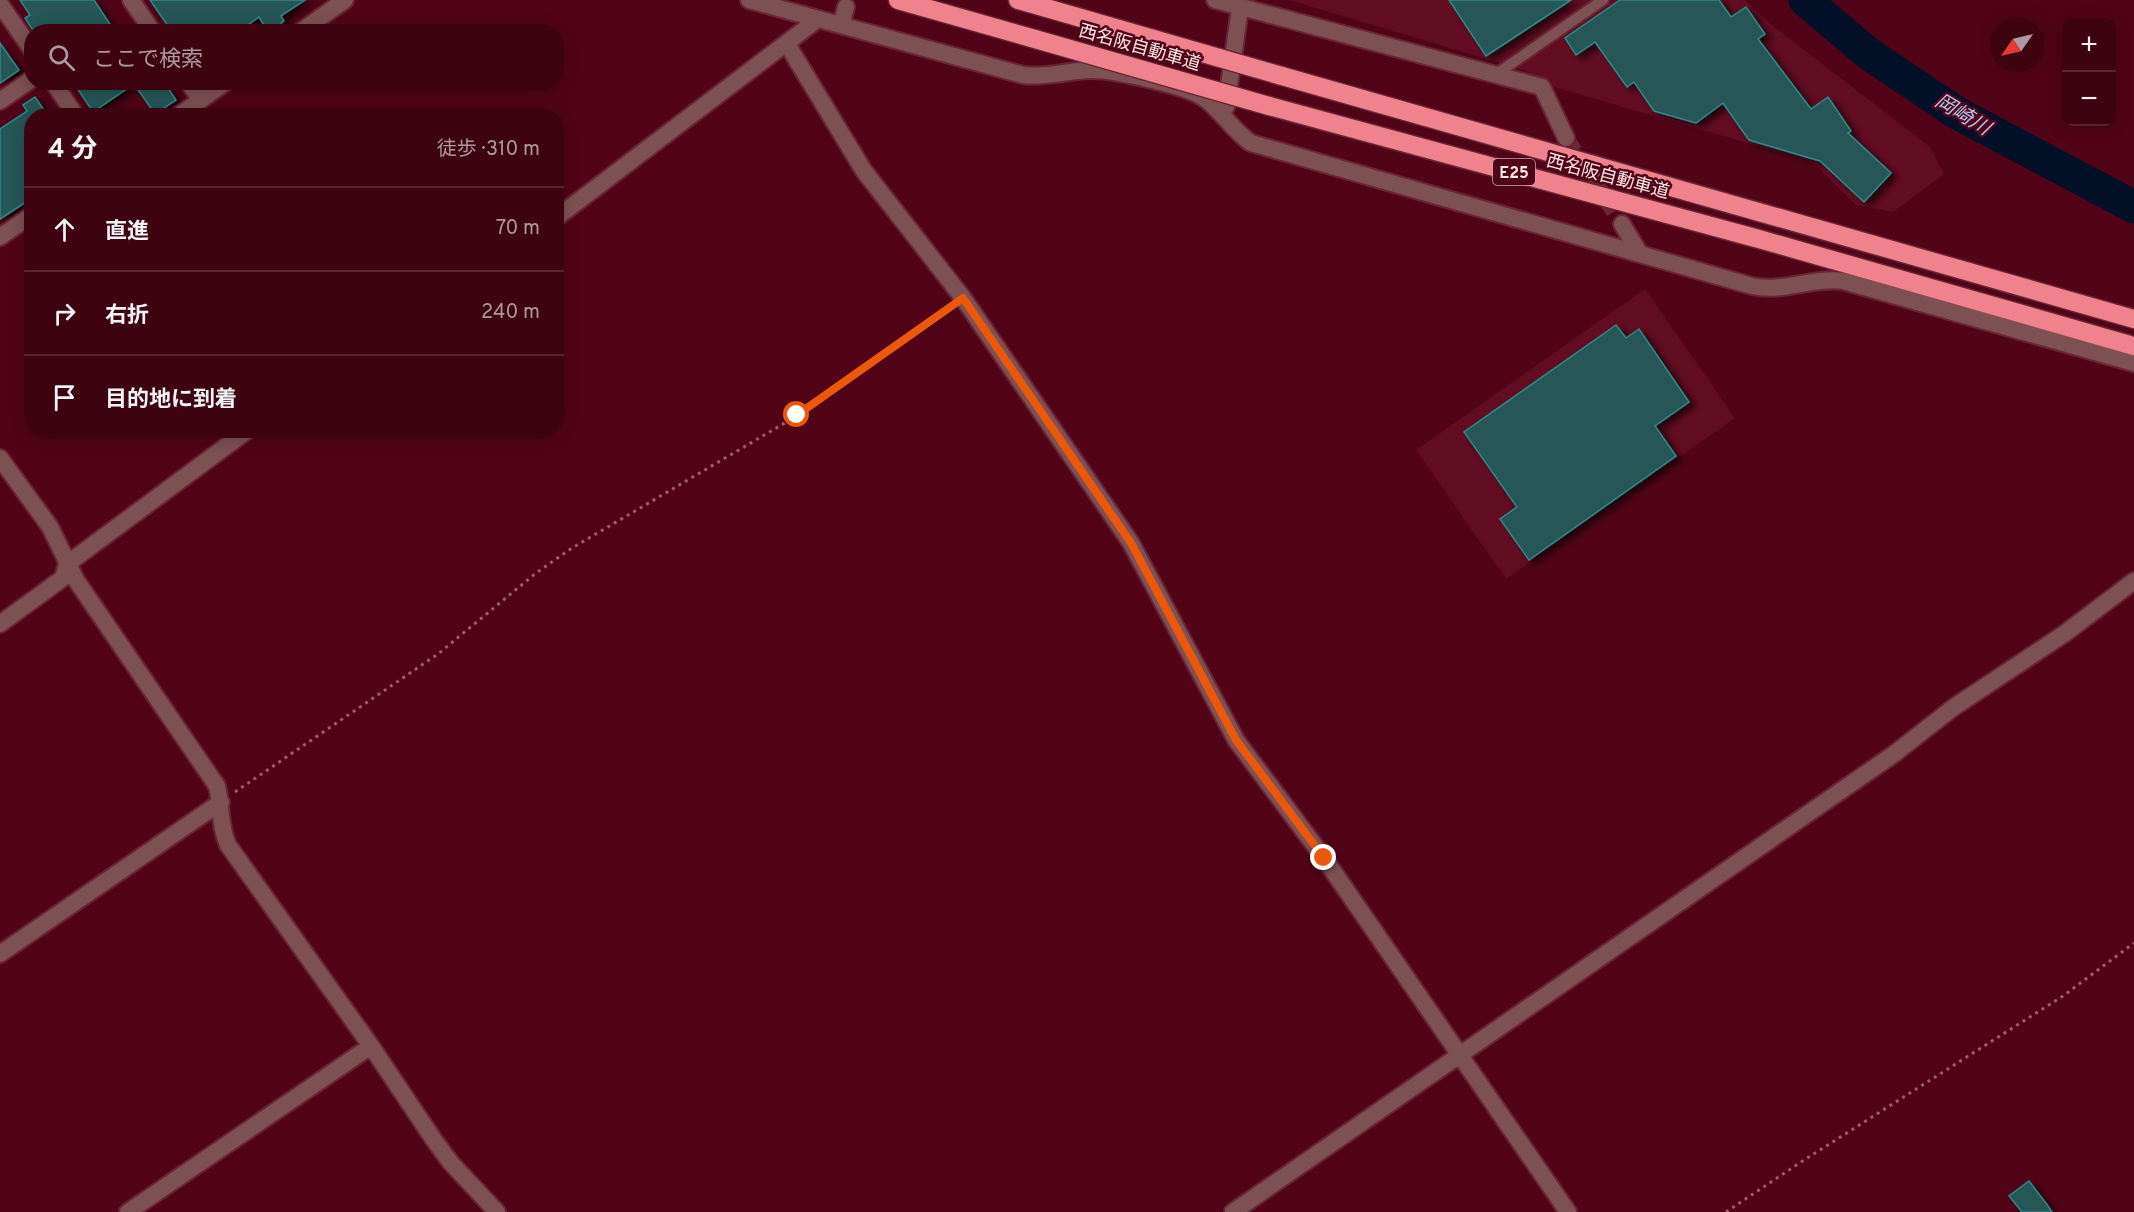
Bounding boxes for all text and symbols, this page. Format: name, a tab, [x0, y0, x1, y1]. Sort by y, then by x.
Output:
north arrow	[1990, 18, 2044, 72]
map controls	[2062, 18, 2116, 126]
button: +	[2062, 18, 2116, 72]
street label: 西名阪自動車道	[1076, 20, 1203, 77]
search box	[24, 24, 564, 90]
icon: search	[45, 41, 78, 74]
text: ここで検索	[93, 47, 203, 74]
button: −	[2062, 72, 2116, 126]
water label: 岡崎川	[1930, 89, 1996, 143]
text: 4 分	[48, 134, 97, 167]
text: 徒歩 · 310 m	[437, 137, 540, 163]
street label: 西名阪自動車道	[1544, 150, 1671, 205]
road number: E25	[1493, 159, 1535, 185]
icon: ahead	[48, 213, 81, 246]
text: 70 m	[496, 216, 540, 242]
text: 直進	[105, 219, 149, 246]
icon: right	[48, 297, 81, 330]
text: 240 m	[481, 300, 540, 326]
text: 右折	[105, 303, 149, 330]
icon: arrive	[48, 381, 81, 414]
text: 目的地に到着	[105, 387, 237, 414]
route start	[783, 401, 809, 427]
route end	[1310, 844, 1336, 870]

